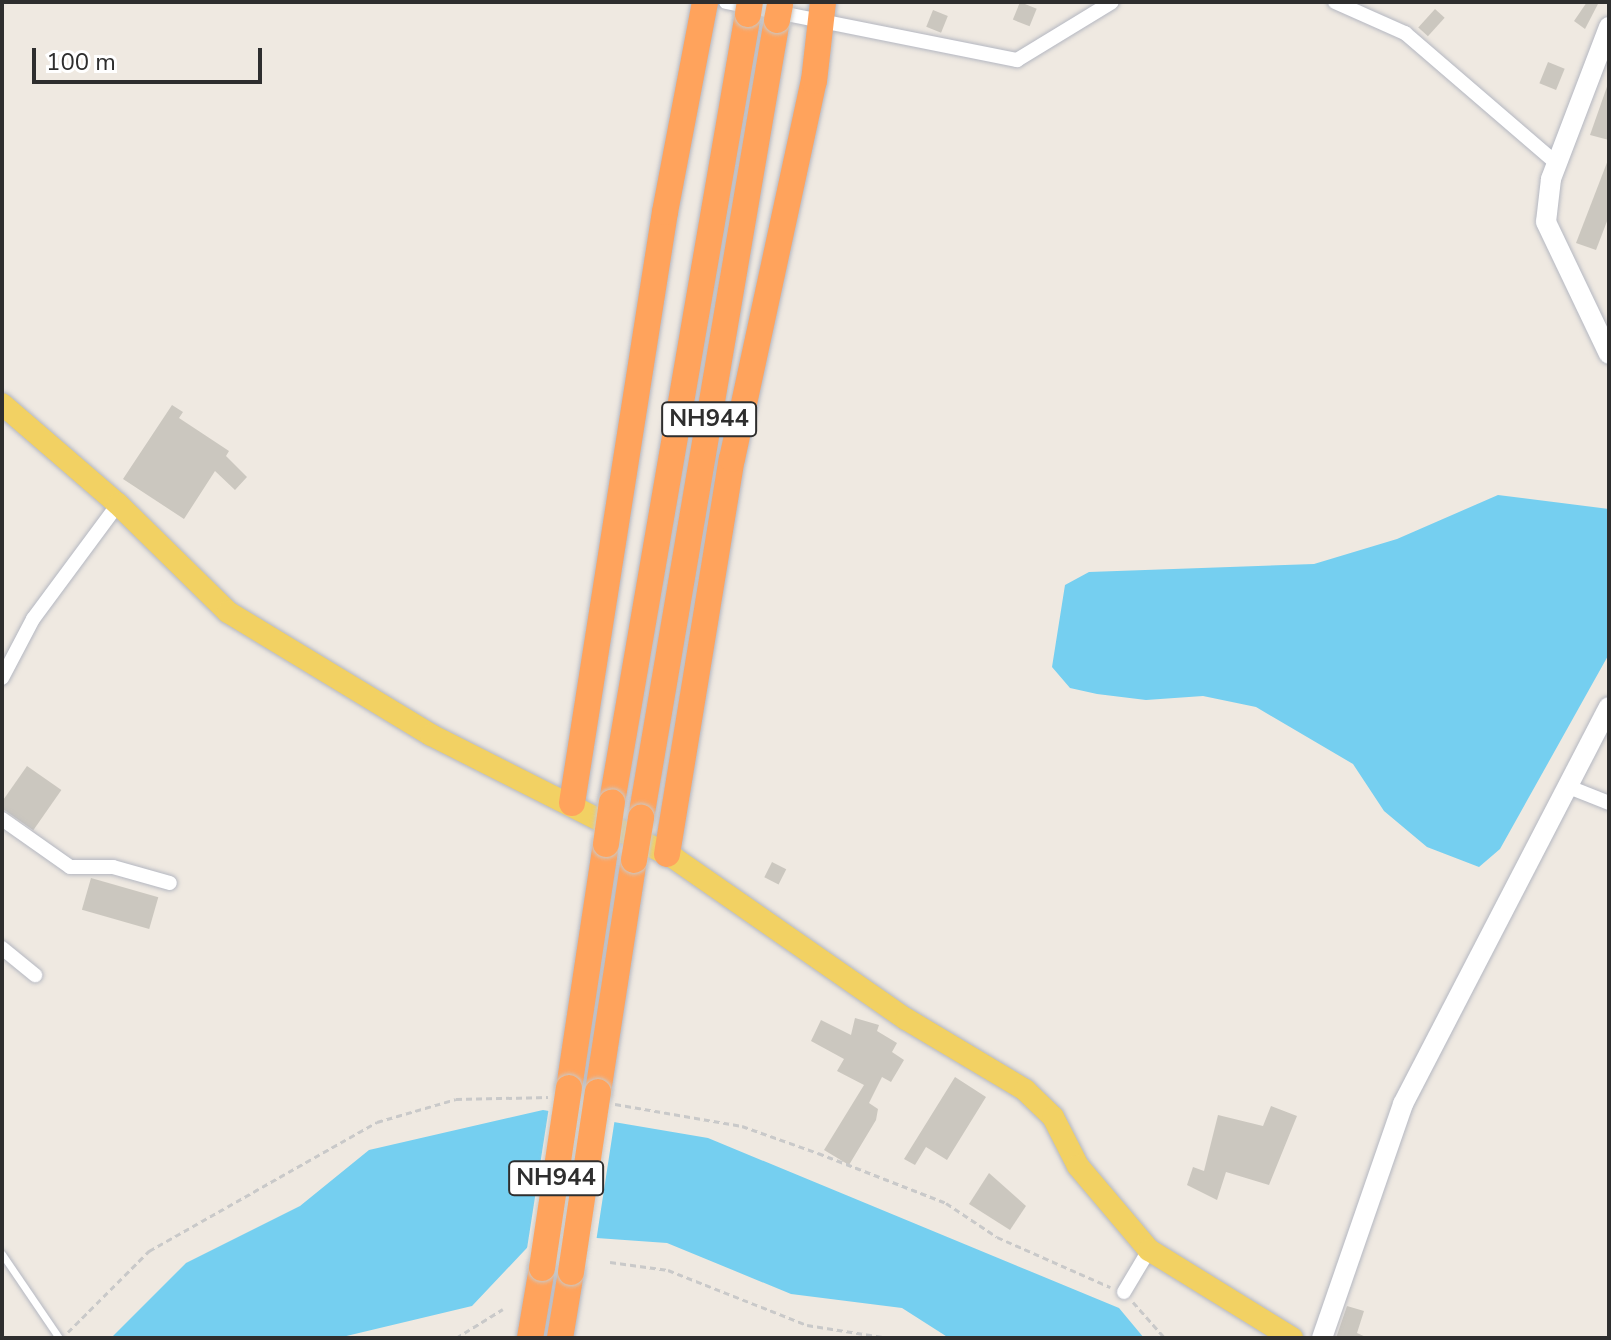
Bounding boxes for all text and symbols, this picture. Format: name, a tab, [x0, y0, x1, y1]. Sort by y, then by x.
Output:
scale bar	[36, 32, 266, 82]
text: 100 m	[46, 46, 116, 78]
road number: NH944	[661, 399, 757, 439]
road number: NH944	[508, 1158, 604, 1198]

